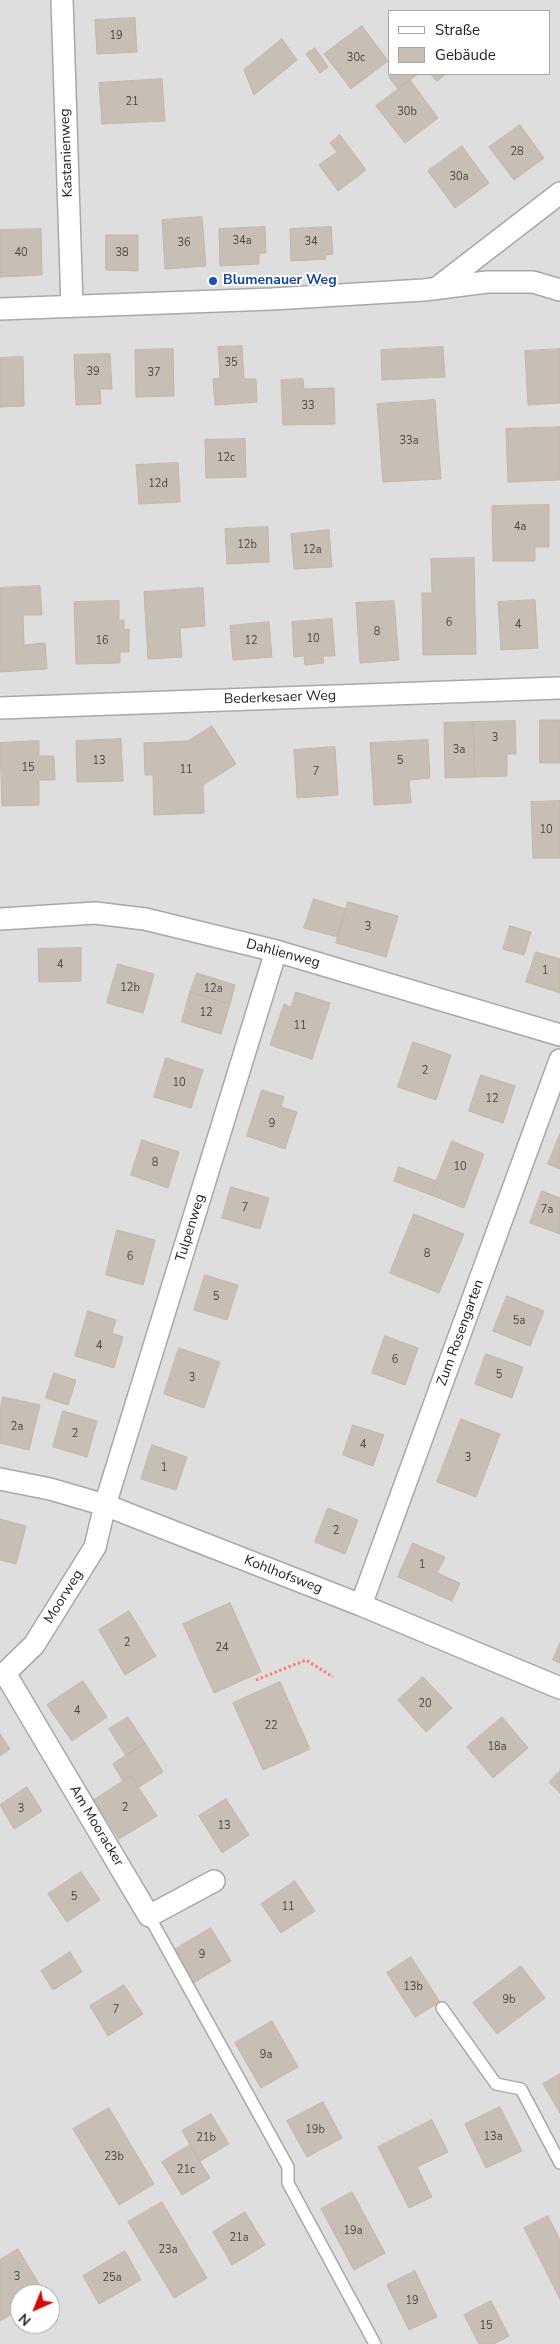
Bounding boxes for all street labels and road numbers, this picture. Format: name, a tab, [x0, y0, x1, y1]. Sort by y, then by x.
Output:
street label: Kastanienweg	[57, 108, 77, 198]
street label: Bederkesaer Weg	[224, 688, 336, 708]
street label: Dahlienweg	[244, 936, 322, 972]
street label: Tulpenweg	[173, 1192, 209, 1264]
street label: Zum Rosengarten	[434, 1278, 488, 1388]
street label: Kohlhofsweg	[241, 1552, 325, 1598]
street label: Moorweg	[41, 1567, 87, 1627]
street label: Am Mooracker	[65, 1782, 127, 1870]

